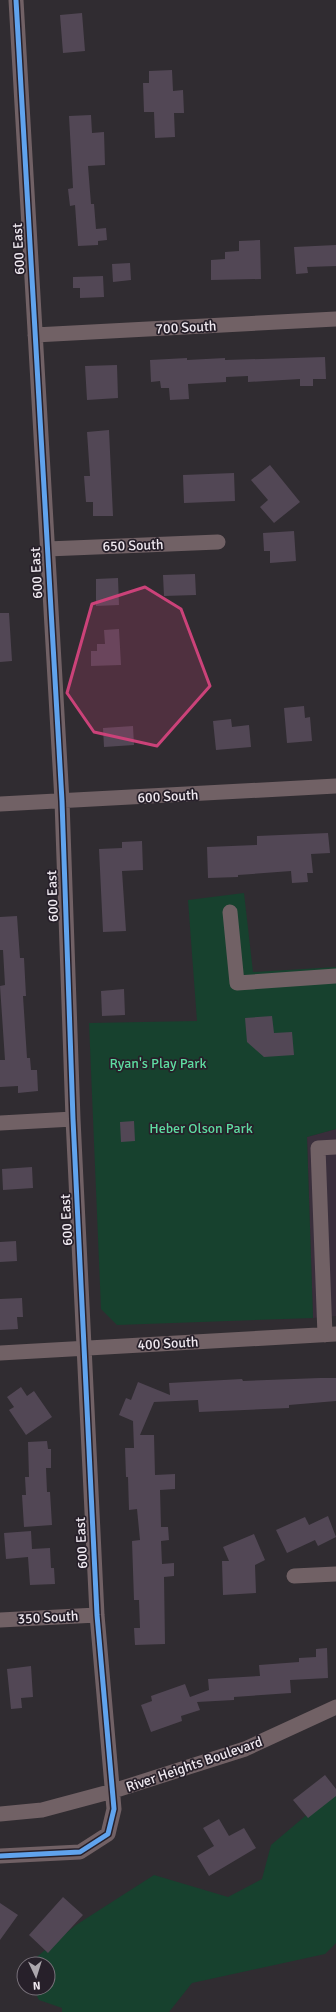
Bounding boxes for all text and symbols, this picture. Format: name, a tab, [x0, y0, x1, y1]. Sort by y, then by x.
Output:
street label: 600 East	[9, 223, 28, 275]
street label: 700 South	[155, 317, 217, 338]
street label: 650 South	[102, 536, 164, 555]
street label: 600 East	[27, 547, 46, 599]
street label: 600 South	[137, 786, 199, 807]
street label: 600 East	[43, 870, 62, 922]
park label: Ryan's Play Park	[109, 1055, 207, 1072]
park label: Heber Olson Park	[149, 1120, 253, 1137]
street label: 600 East	[57, 1194, 76, 1246]
street label: 400 South	[137, 1333, 199, 1354]
street label: 600 East	[72, 1517, 91, 1569]
street label: 350 South	[17, 1607, 79, 1628]
street label: River Heights Boulevard	[124, 1733, 265, 1796]
north arrow	[16, 1956, 56, 1996]
text: N	[32, 1979, 41, 1992]

